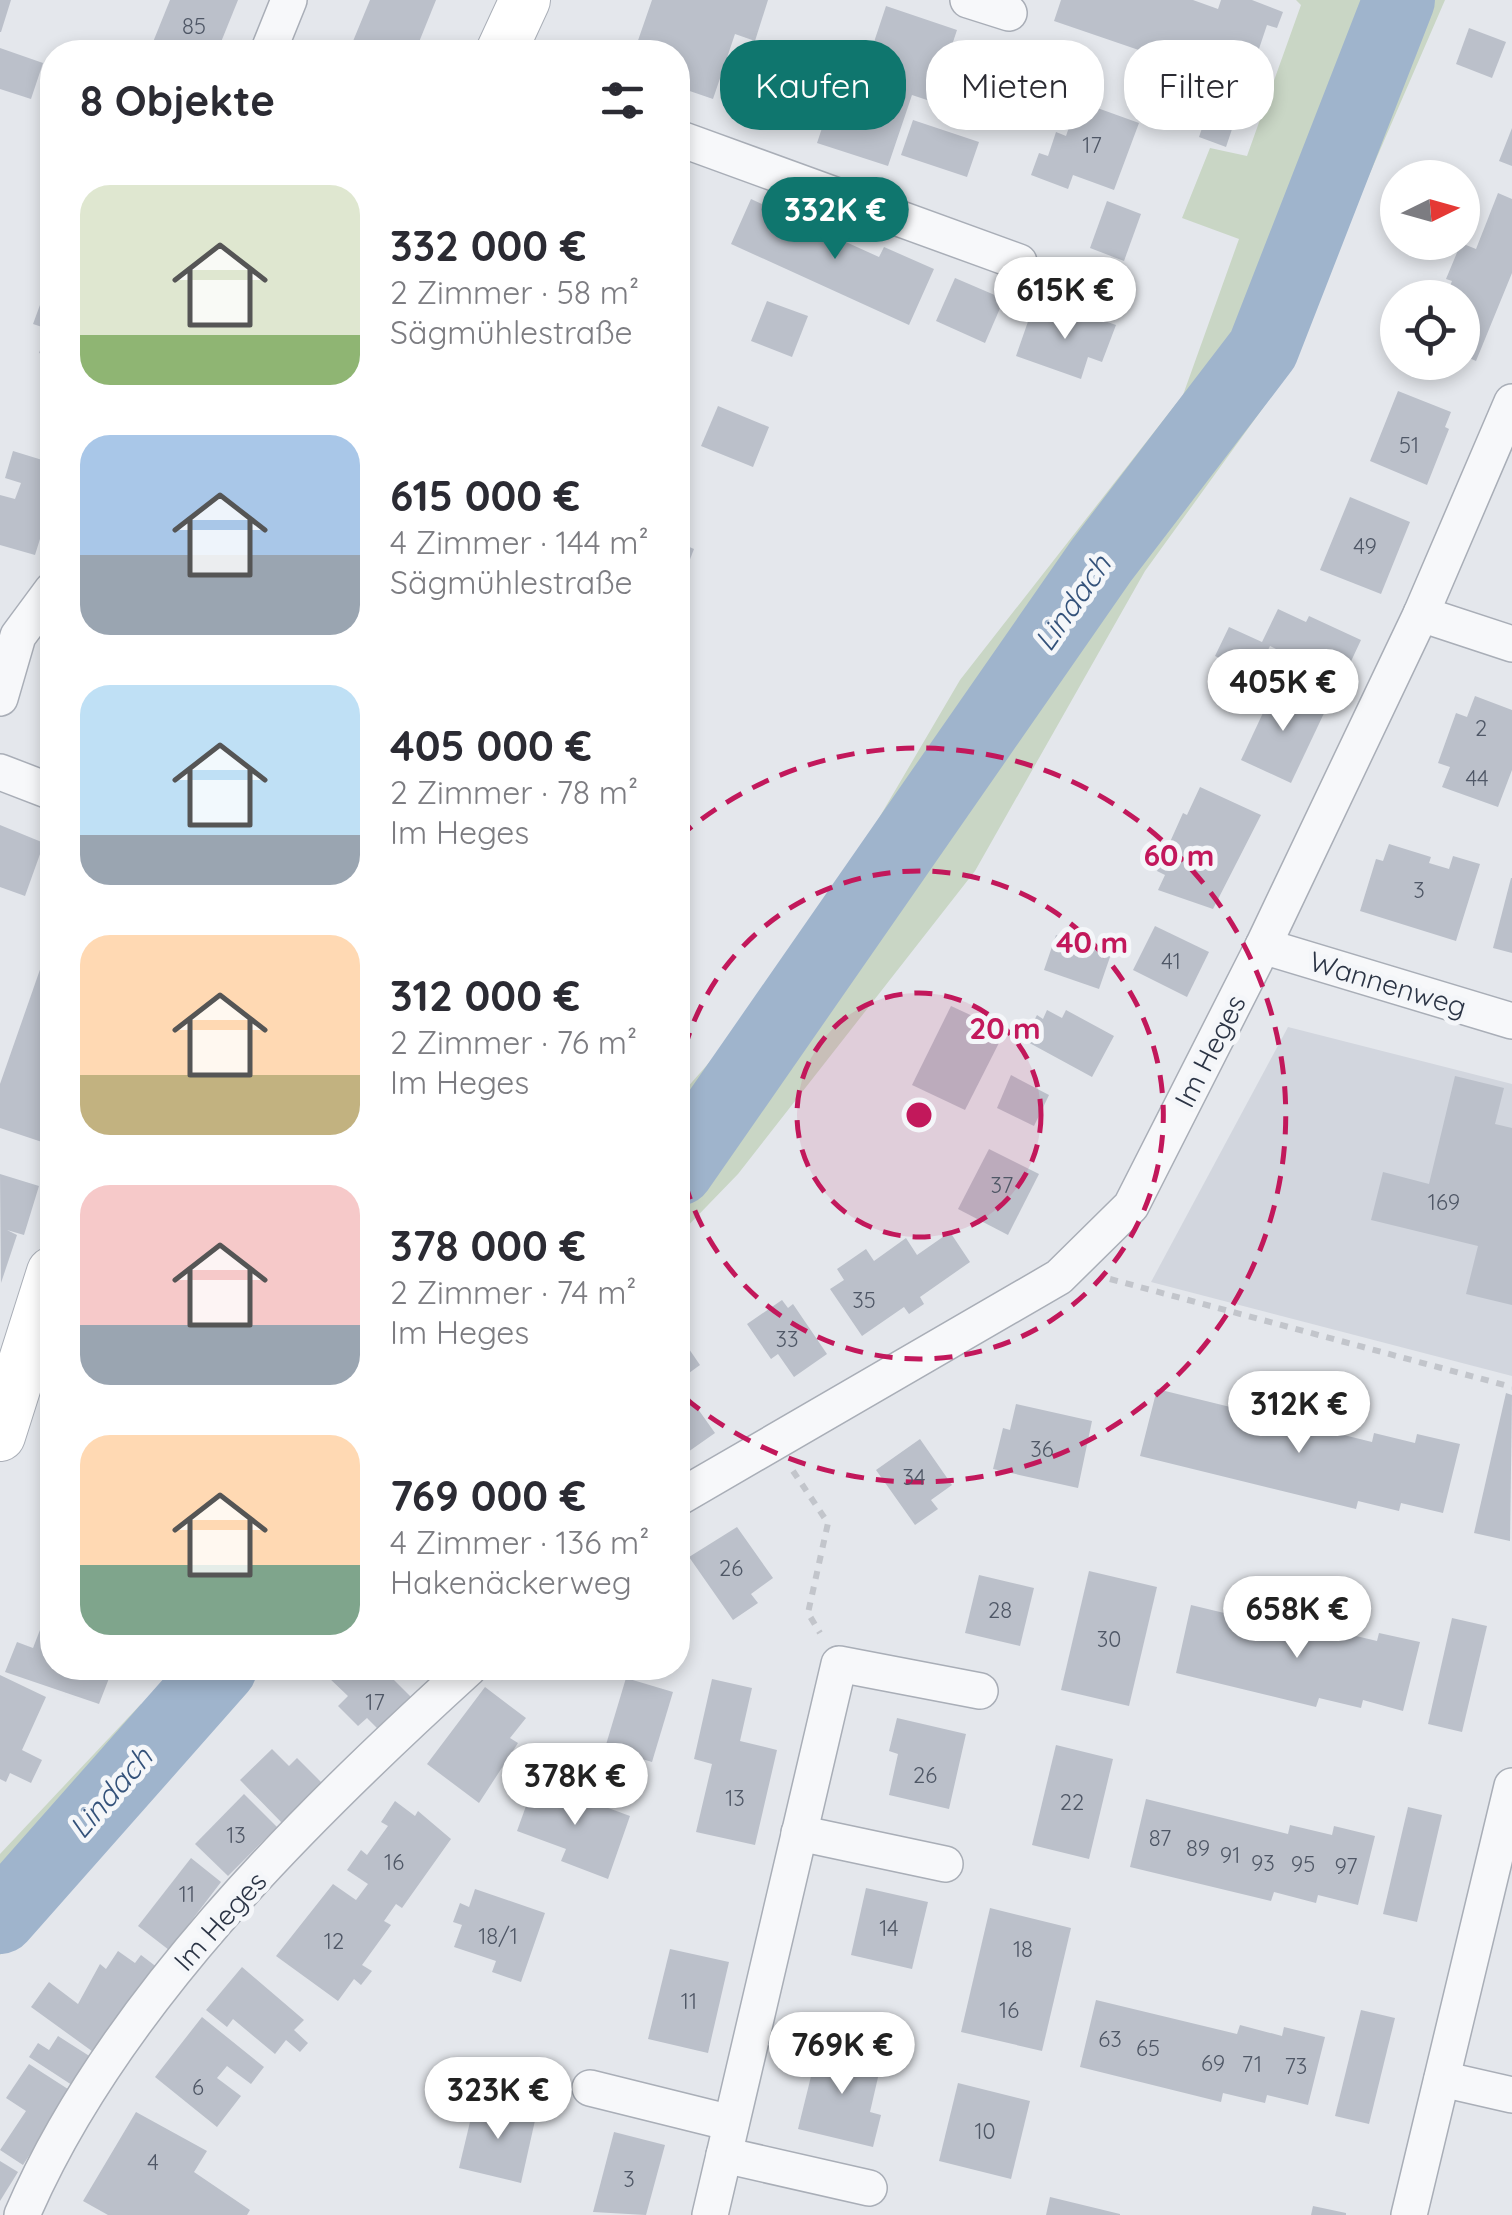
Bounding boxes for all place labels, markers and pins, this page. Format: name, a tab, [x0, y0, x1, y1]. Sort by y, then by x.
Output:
pin: 332K €	[754, 177, 916, 262]
pin: 615K €	[984, 257, 1146, 342]
pin: 405K €	[1202, 649, 1364, 734]
centre of rings	[901, 1097, 937, 1133]
pin: 312K €	[1218, 1371, 1380, 1456]
pin: 658K €	[1216, 1576, 1378, 1661]
pin: 378K €	[494, 1743, 656, 1828]
pin: 769K €	[761, 2012, 923, 2097]
pin: 323K €	[417, 2057, 579, 2142]

